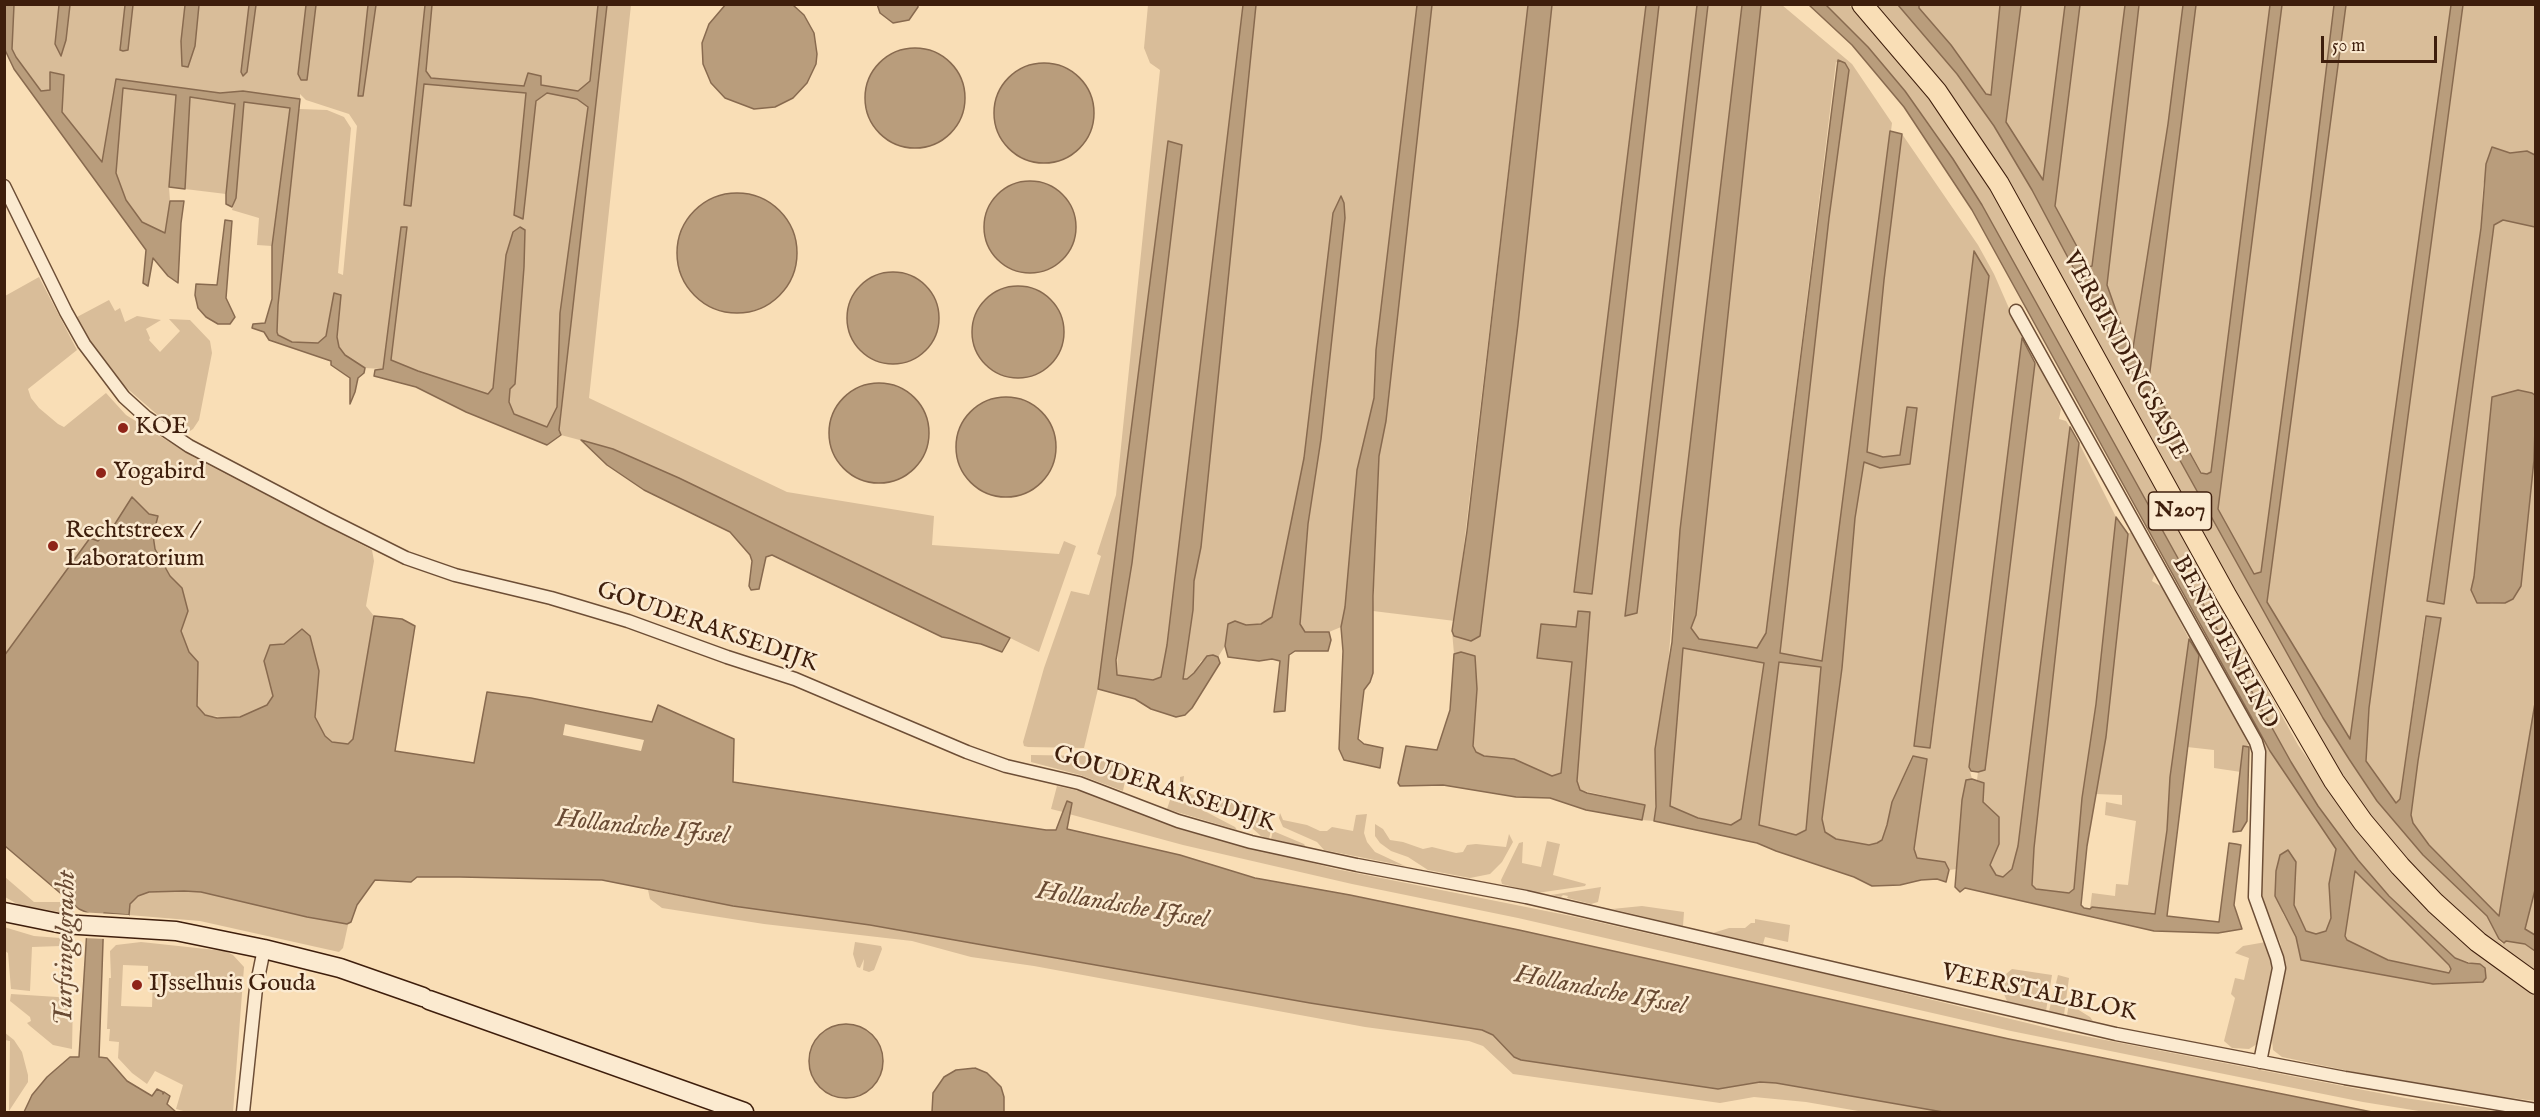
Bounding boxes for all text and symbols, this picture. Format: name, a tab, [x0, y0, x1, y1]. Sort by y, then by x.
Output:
scale bar	[2324, 24, 2440, 62]
text: 50 m	[2332, 35, 2365, 58]
street label: VERBINDINGSASJE	[2055, 247, 2193, 465]
place label: KOE	[135, 414, 188, 442]
marker: KOE	[116, 421, 130, 435]
place label: Yogabird	[113, 459, 205, 487]
marker: Yogabird	[94, 466, 108, 480]
road number: N207	[2148, 492, 2212, 530]
place label: Rechtstreex / Laboratorium	[65, 518, 204, 574]
marker: Rechtstreex / Laboratorium	[46, 539, 60, 553]
street label: BENEDENEIND	[2165, 552, 2283, 734]
street label: GOUDERAKSEDIJK	[593, 577, 821, 679]
street label: GOUDERAKSEDIJK	[1049, 740, 1279, 840]
water label: Hollandsche IJssel	[554, 804, 730, 854]
water label: Turfsingelgracht	[50, 870, 84, 1026]
water label: Hollandsche IJssel	[1034, 877, 1210, 937]
street label: VEERSTALBLOK	[1938, 959, 2140, 1029]
water label: Hollandsche IJssel	[1512, 960, 1688, 1024]
place label: IJsselhuis Gouda	[149, 971, 316, 999]
marker: IJsselhuis Gouda	[130, 978, 144, 992]

